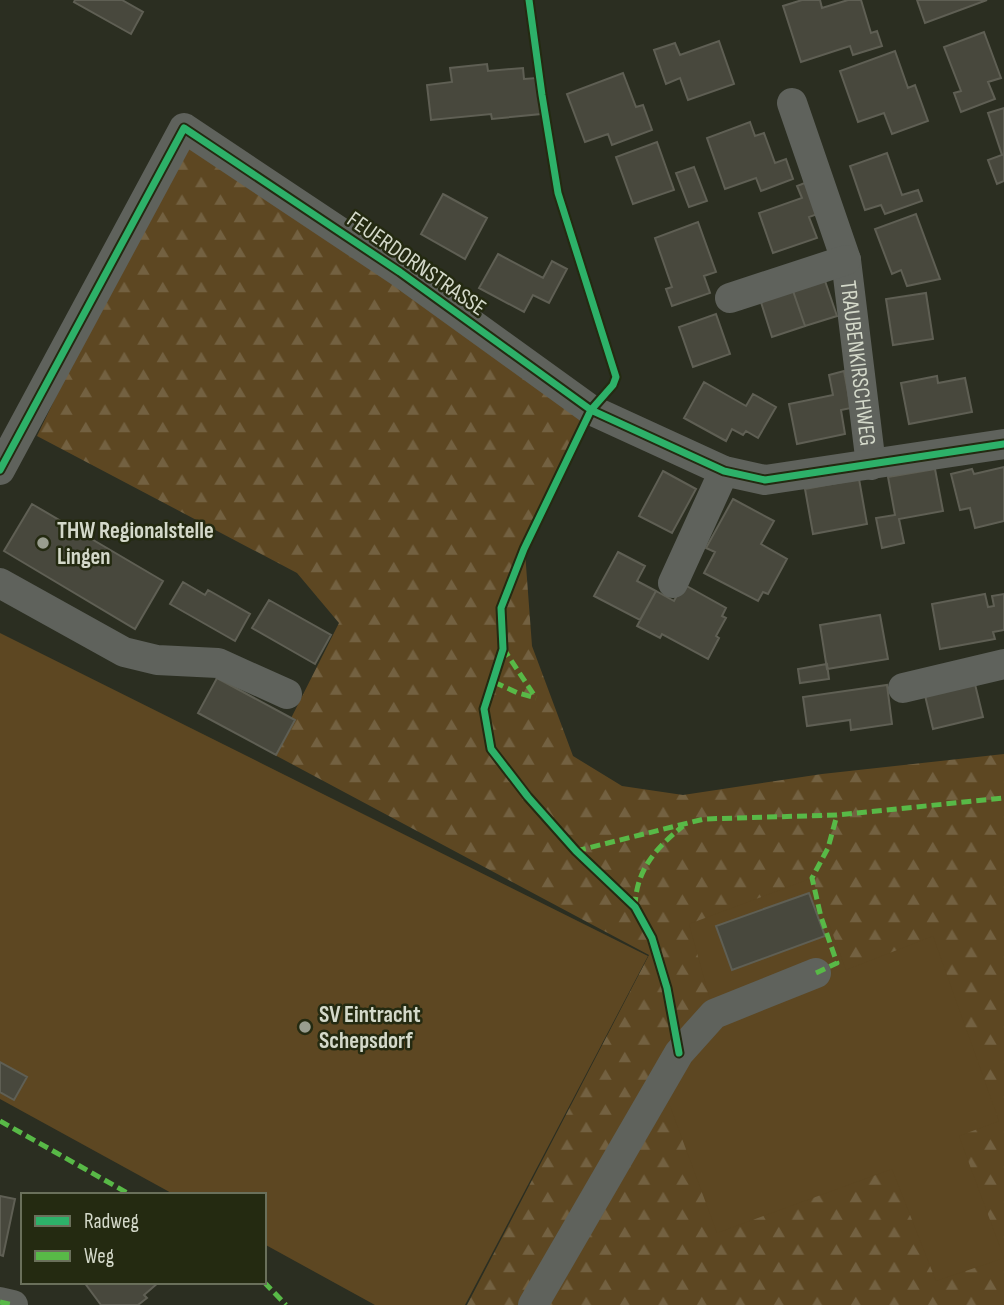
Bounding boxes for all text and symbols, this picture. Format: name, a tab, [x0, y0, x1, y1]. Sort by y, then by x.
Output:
street label: FEUERDORNSTRASSE	[342, 206, 491, 322]
street label: TRAUBENKIRSCHWEG	[834, 279, 882, 448]
place label: THW Regionalstelle Lingen	[57, 517, 214, 571]
marker: THW Regionalstelle Lingen	[35, 535, 51, 551]
place label: SV Eintracht Schepsdorf	[319, 1001, 421, 1055]
marker: SV Eintracht Schepsdorf	[297, 1019, 313, 1035]
legend	[21, 1193, 266, 1284]
text: Radweg	[84, 1209, 139, 1234]
text: Weg	[84, 1244, 114, 1269]

